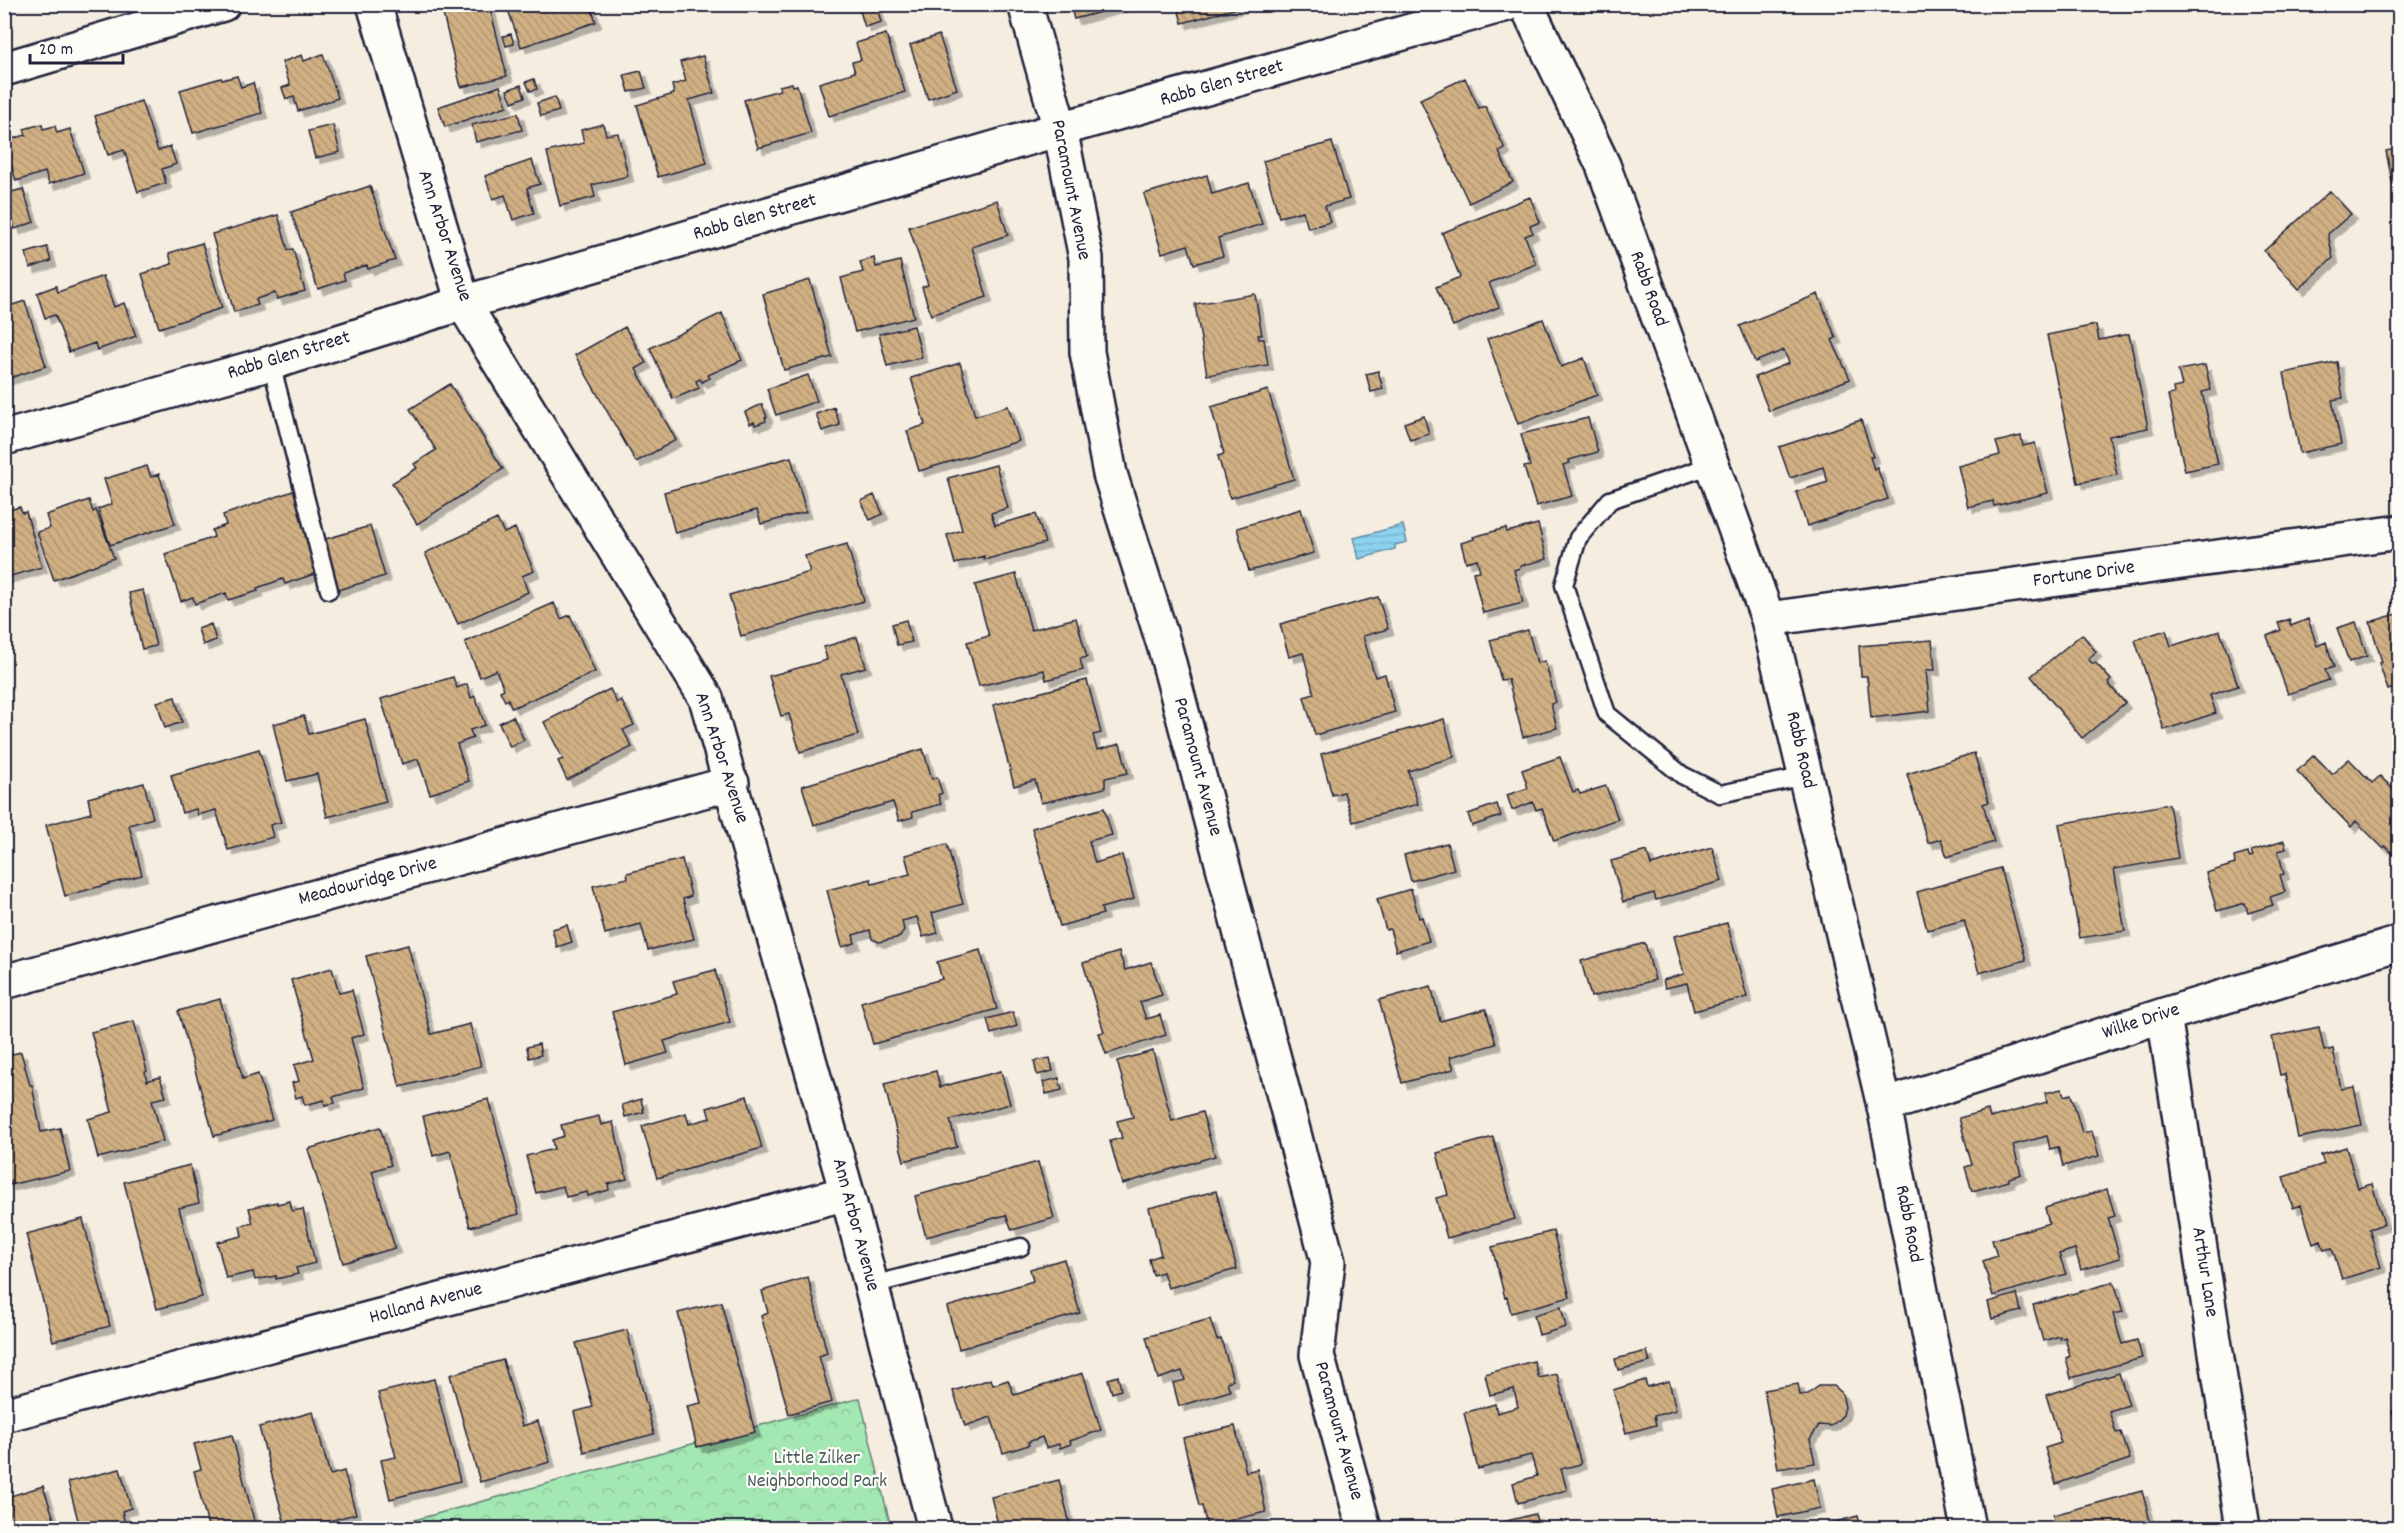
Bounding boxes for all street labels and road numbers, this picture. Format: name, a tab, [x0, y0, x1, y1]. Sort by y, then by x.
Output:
street label: Rabb Glen Street	[1157, 53, 1287, 115]
street label: Paramount Avenue	[1043, 117, 1097, 263]
street label: Ann Arbor Avenue	[410, 167, 478, 305]
street label: Rabb Glen Street	[690, 187, 820, 249]
street label: Rabb Road	[1621, 247, 1675, 331]
street label: Rabb Glen Street	[224, 324, 354, 388]
street label: Fortune Drive	[2031, 554, 2137, 596]
street label: Ann Arbor Avenue	[687, 689, 755, 827]
street label: Paramount Avenue	[1165, 695, 1229, 840]
street label: Rabb Road	[1778, 709, 1822, 791]
street label: Meadowridge Drive	[296, 850, 440, 914]
street label: Wilke Drive	[2099, 996, 2184, 1048]
street label: Ann Arbor Avenue	[824, 1155, 886, 1295]
street label: Rabb Road	[1887, 1183, 1929, 1265]
street label: Arthur Lane	[2183, 1225, 2225, 1319]
street label: Holland Avenue	[366, 1275, 486, 1333]
street label: Paramount Avenue	[1306, 1359, 1370, 1504]

